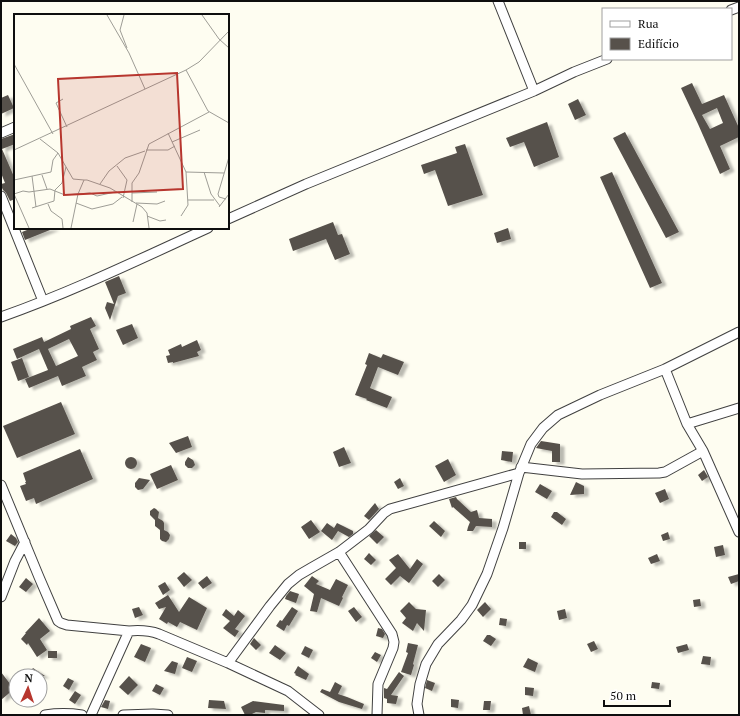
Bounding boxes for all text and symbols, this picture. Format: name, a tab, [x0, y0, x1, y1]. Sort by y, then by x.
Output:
legend	[602, 8, 732, 60]
inset map	[14, 14, 229, 229]
text: Rua	[638, 16, 659, 31]
text: Edifício	[638, 36, 679, 51]
north arrow	[8, 668, 48, 708]
text: N	[24, 671, 34, 685]
scale bar	[604, 682, 670, 708]
text: 50 m	[610, 688, 637, 703]

